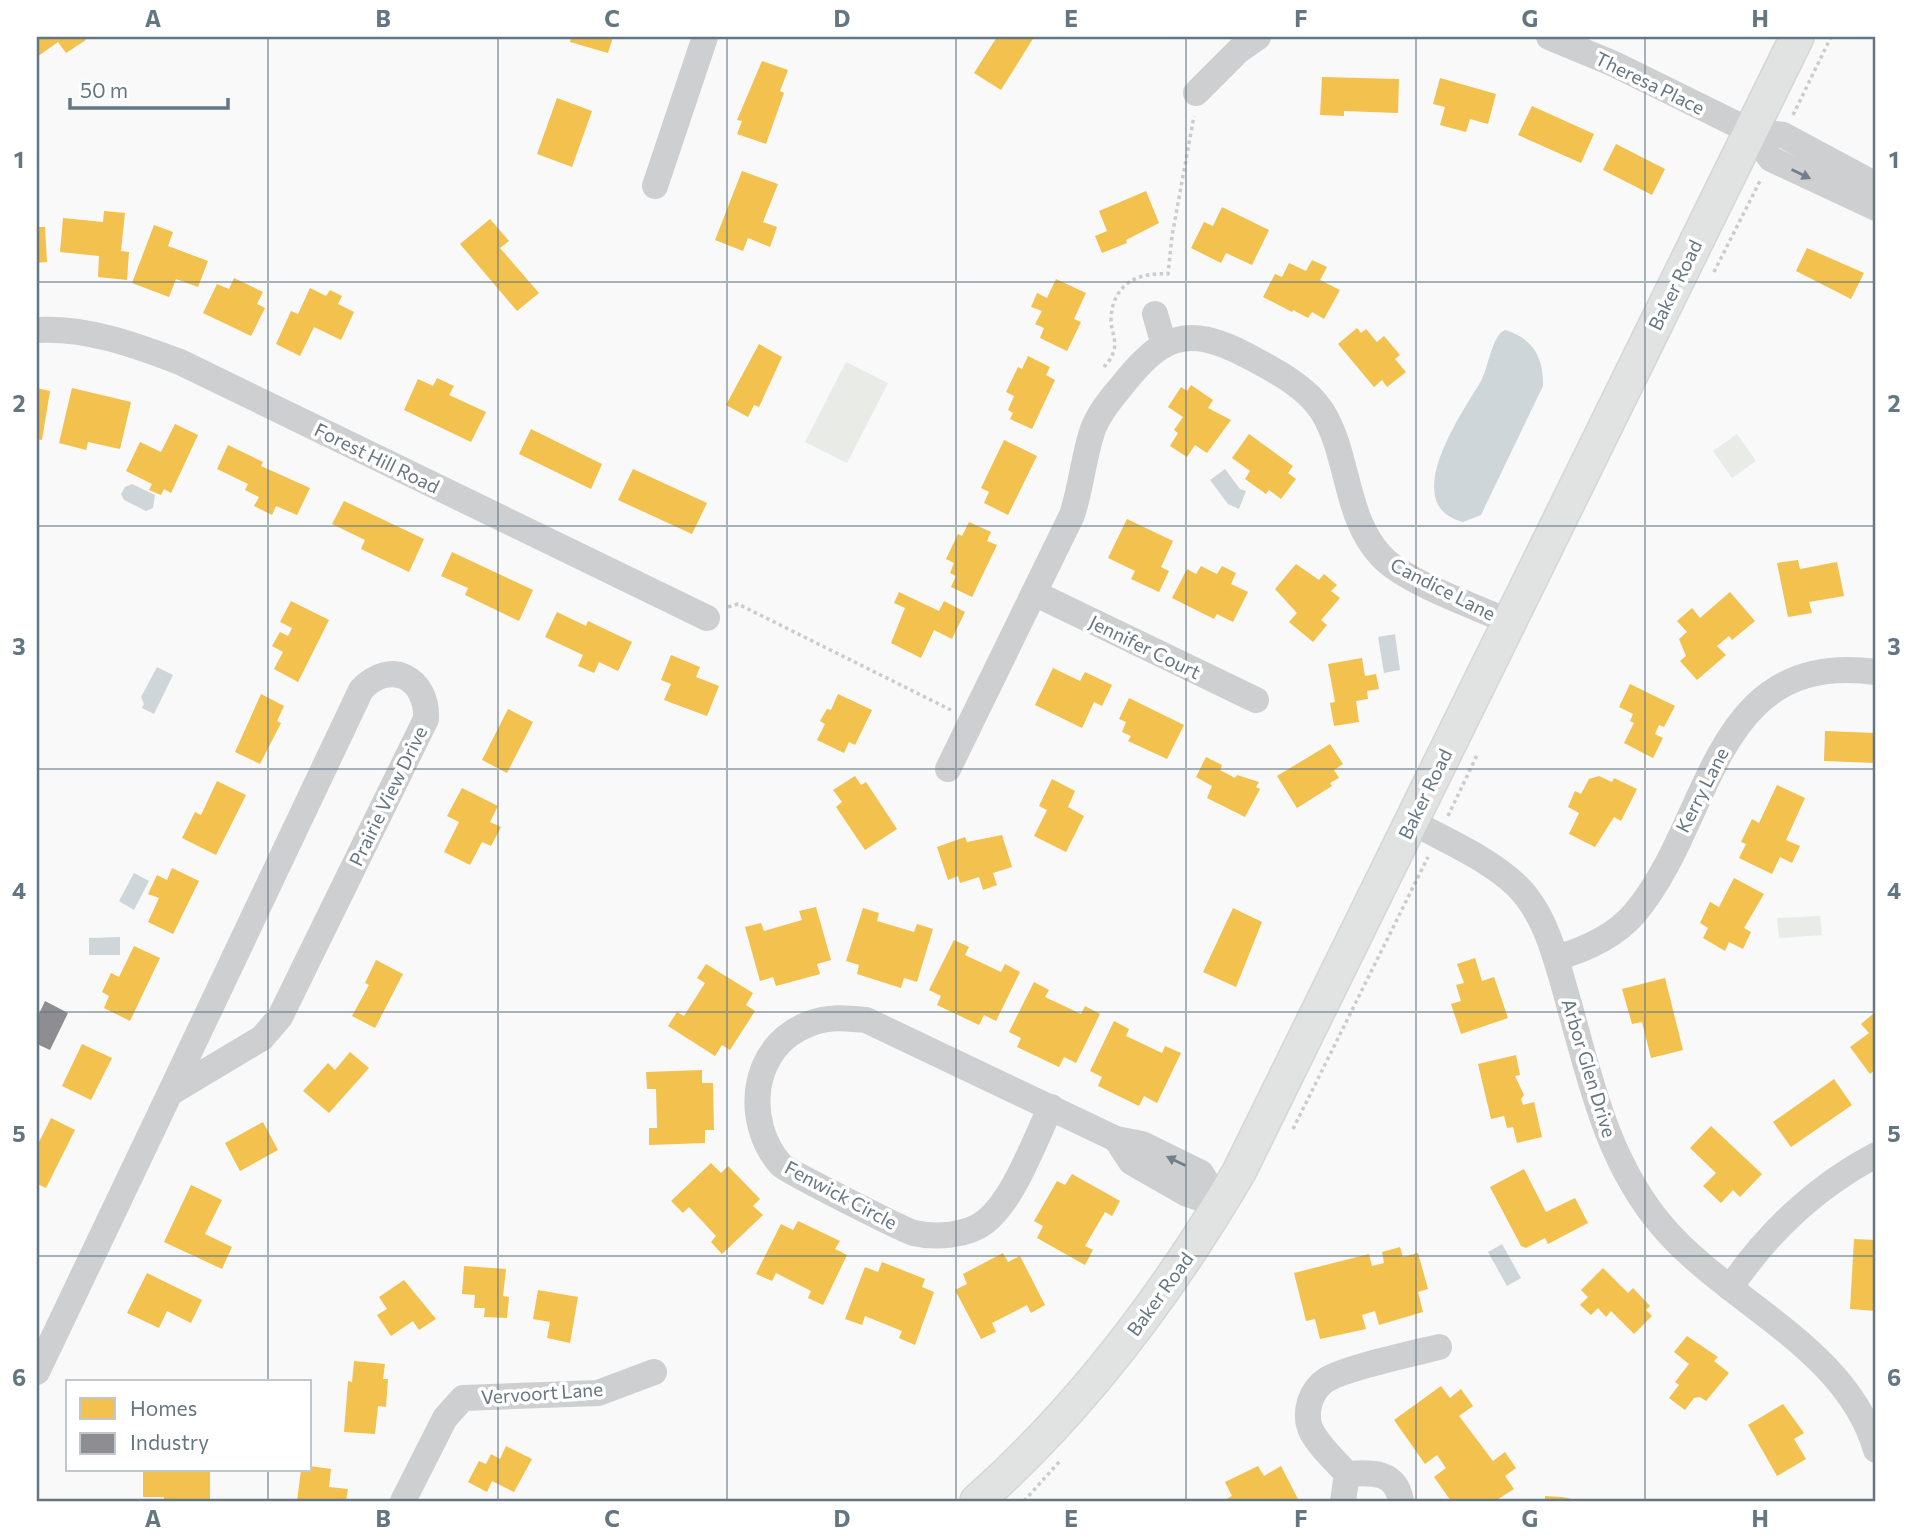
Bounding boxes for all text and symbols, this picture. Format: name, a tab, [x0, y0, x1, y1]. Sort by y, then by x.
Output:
text: A	[145, 4, 162, 32]
text: B	[375, 4, 391, 32]
text: C	[604, 4, 620, 32]
text: D	[834, 4, 851, 32]
text: E	[1064, 4, 1078, 32]
text: F	[1294, 4, 1308, 32]
text: G	[1522, 4, 1538, 32]
text: H	[1751, 4, 1769, 32]
street label: Theresa Place	[1592, 46, 1709, 119]
scale bar	[70, 66, 228, 110]
text: 50 m	[80, 77, 128, 102]
text: 1	[14, 145, 24, 173]
text: 1	[1889, 145, 1899, 173]
one-way arrow	[1791, 168, 1811, 179]
street label: Baker Road	[1643, 236, 1706, 334]
text: 2	[12, 389, 26, 417]
text: 2	[1887, 389, 1901, 417]
street label: Forest Hill Road	[311, 417, 443, 498]
street label: Candice Lane	[1387, 552, 1499, 625]
street label: Jennifer Court	[1086, 610, 1205, 683]
text: 3	[12, 632, 26, 660]
text: 3	[1887, 632, 1901, 660]
street label: Prairie View Drive	[344, 722, 431, 869]
street label: Kerry Lane	[1670, 743, 1733, 836]
street label: Baker Road	[1393, 745, 1456, 843]
text: 4	[12, 876, 26, 904]
text: 4	[1887, 876, 1901, 904]
street label: Arbor Glen Drive	[1557, 996, 1621, 1140]
text: 5	[12, 1119, 26, 1147]
text: 5	[1887, 1119, 1901, 1147]
street label: Fenwick Circle	[781, 1155, 901, 1234]
one-way arrow	[1166, 1156, 1186, 1167]
street label: Baker Road	[1122, 1247, 1198, 1340]
text: 6	[12, 1363, 26, 1391]
text: 6	[1887, 1363, 1901, 1391]
street label: Vervoort Lane	[480, 1377, 604, 1408]
legend	[66, 1380, 312, 1472]
text: Homes	[130, 1395, 197, 1420]
text: Industry	[130, 1429, 209, 1454]
text: A	[145, 1504, 162, 1532]
text: B	[375, 1504, 391, 1532]
text: C	[604, 1504, 620, 1532]
text: D	[834, 1504, 851, 1532]
text: E	[1064, 1504, 1078, 1532]
text: F	[1294, 1504, 1308, 1532]
text: G	[1522, 1504, 1538, 1532]
text: H	[1751, 1504, 1769, 1532]

